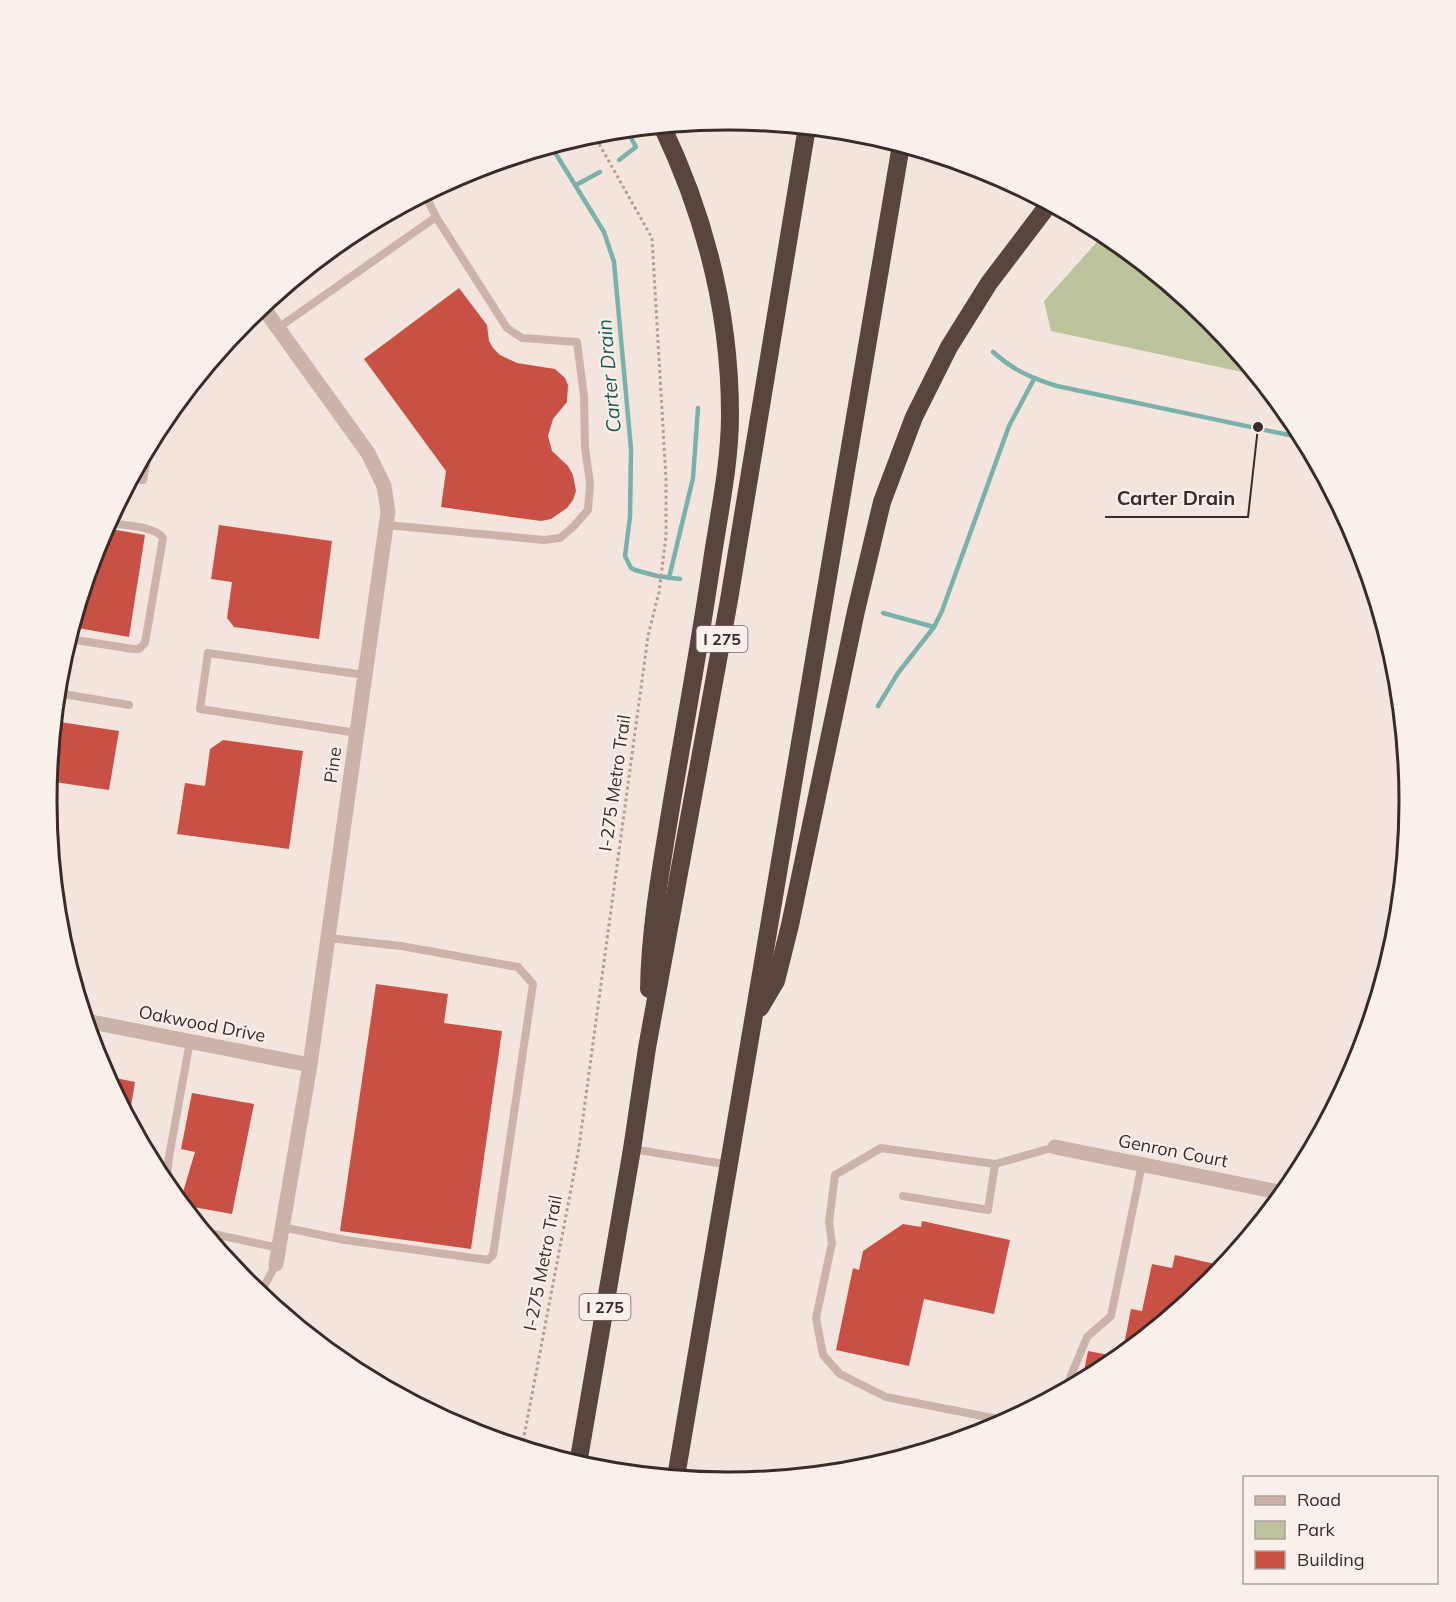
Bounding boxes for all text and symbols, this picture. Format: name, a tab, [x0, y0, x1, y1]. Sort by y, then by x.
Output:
water label: Carter Drain	[591, 318, 626, 434]
callout: Carter Drain	[1105, 479, 1248, 517]
text: Carter Drain	[1117, 485, 1235, 510]
road number: I 275	[696, 626, 748, 652]
street label: I-275 Metro Trail	[594, 713, 635, 853]
street label: Pine	[319, 745, 346, 785]
street label: Oakwood Drive	[137, 1000, 267, 1047]
street label: Genron Court	[1116, 1129, 1230, 1172]
street label: I-275 Metro Trail	[518, 1193, 567, 1333]
road number: I 275	[580, 1294, 630, 1320]
legend	[1243, 1476, 1438, 1584]
text: Road	[1297, 1488, 1341, 1511]
text: Park	[1297, 1518, 1336, 1541]
text: Building	[1297, 1548, 1365, 1571]

